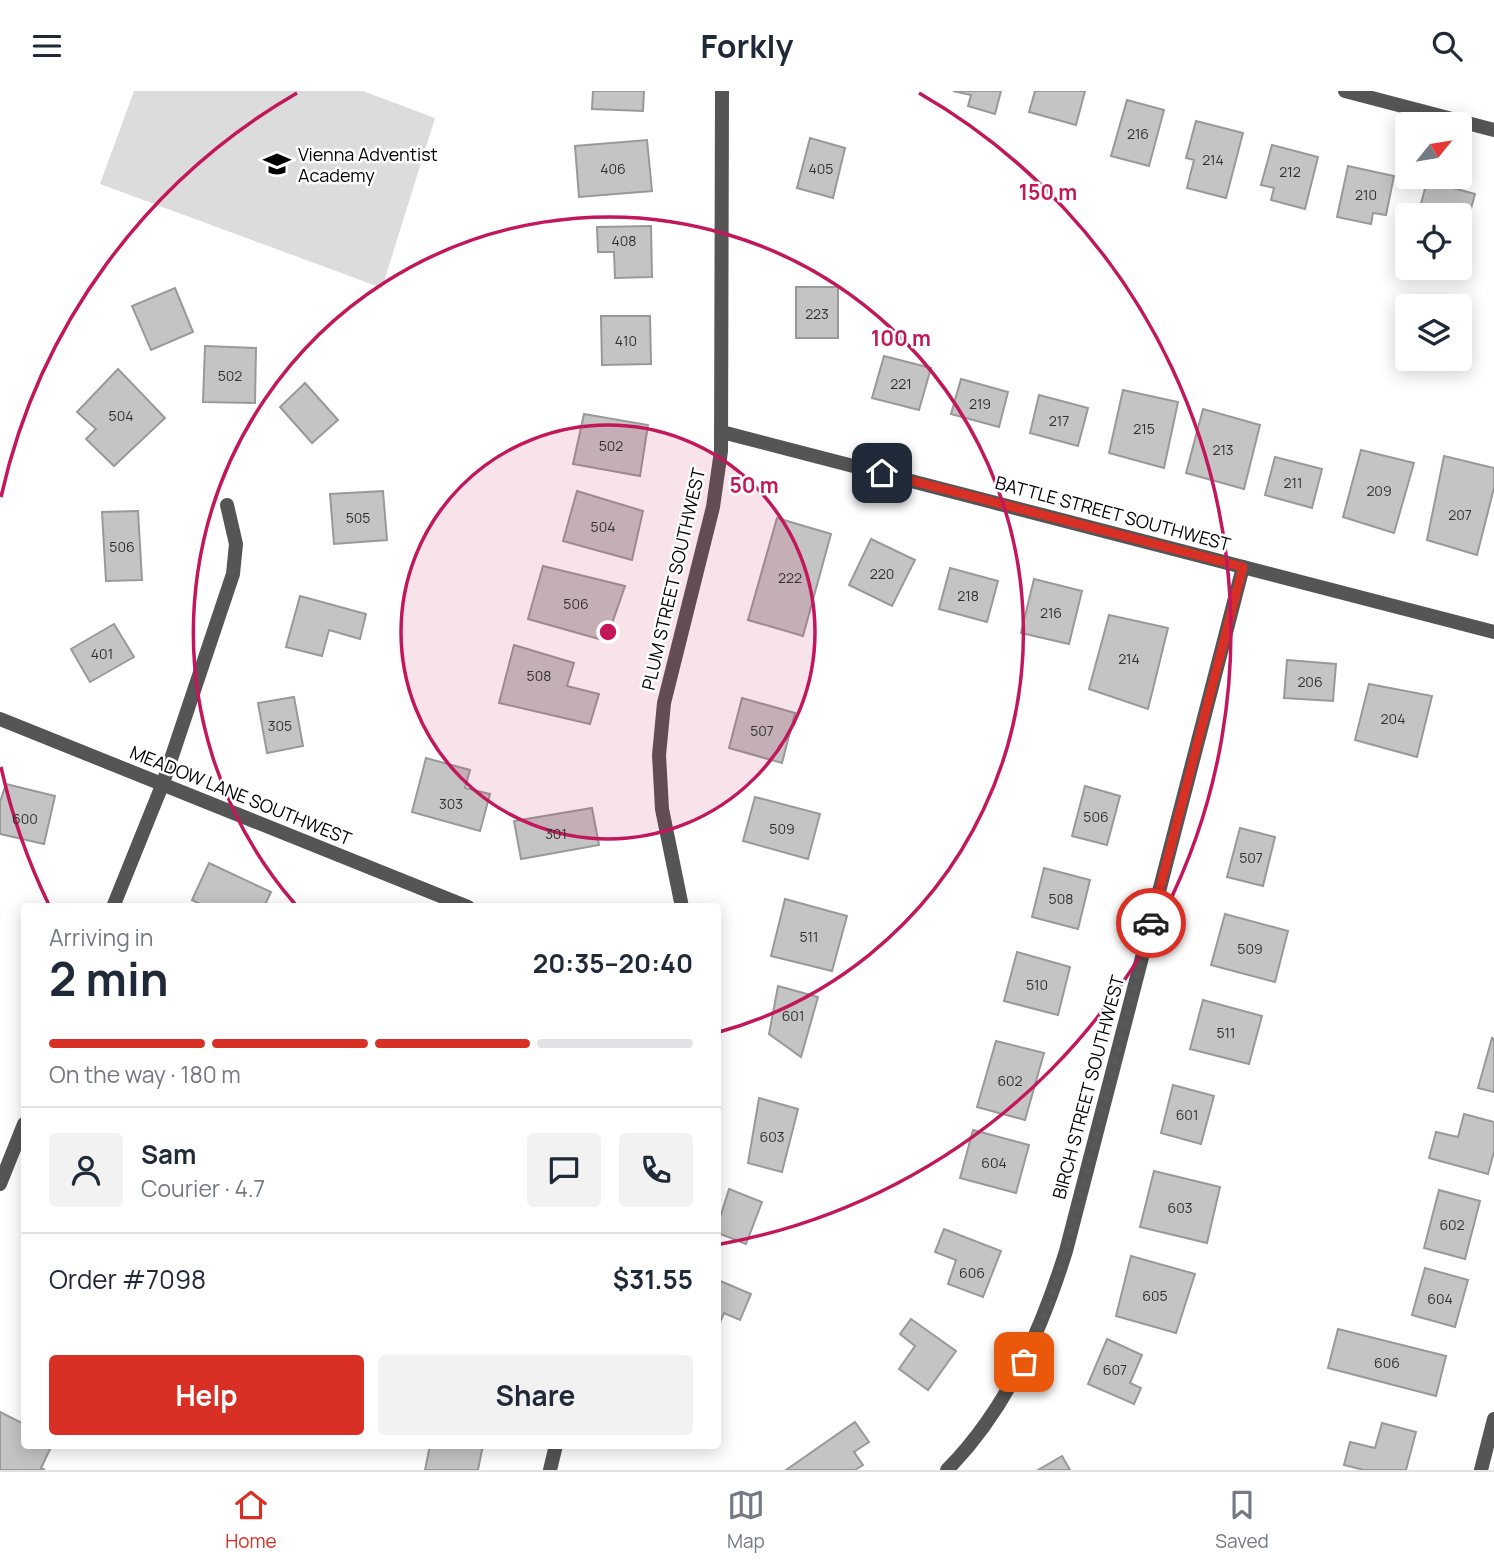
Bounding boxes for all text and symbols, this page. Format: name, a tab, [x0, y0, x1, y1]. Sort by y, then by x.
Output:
text: Forkly	[701, 24, 793, 68]
icon: menu	[28, 27, 66, 65]
icon: search	[1428, 27, 1466, 65]
north arrow	[1395, 112, 1472, 189]
map controls	[1395, 112, 1472, 371]
house number: 216	[1127, 124, 1149, 143]
place label: Vienna Adventist Academy	[298, 142, 438, 187]
school or university icon: Vienna Adventist Academy	[262, 149, 292, 179]
house number: 214	[1202, 150, 1224, 169]
house number: 406	[600, 159, 626, 178]
house number: 405	[809, 159, 833, 178]
house number: 212	[1279, 162, 1301, 181]
text: 150 m	[1019, 178, 1077, 206]
house number: 210	[1355, 185, 1377, 204]
button: locate	[1395, 203, 1472, 280]
house number: 408	[612, 231, 636, 250]
button: layers	[1395, 294, 1472, 371]
house number: 223	[805, 304, 829, 323]
text: 100 m	[871, 324, 931, 352]
house number: 410	[615, 331, 637, 350]
house number: 502	[218, 366, 242, 385]
house number: 221	[890, 374, 912, 393]
house number: 219	[969, 394, 991, 413]
house number: 504	[109, 406, 133, 425]
house number: 217	[1049, 411, 1069, 430]
house number: 215	[1133, 419, 1155, 438]
house number: 502	[599, 436, 623, 455]
house number: 213	[1212, 440, 1234, 459]
pin	[852, 443, 912, 503]
icon: home	[863, 454, 901, 492]
street label: PLUM STREET SOUTHWEST	[636, 465, 710, 692]
street label: BATTLE STREET SOUTHWEST	[993, 470, 1234, 556]
text: 50 m	[729, 471, 779, 499]
house number: 211	[1284, 473, 1302, 492]
house number: 209	[1366, 481, 1392, 500]
house number: 207	[1448, 505, 1472, 524]
house number: 505	[346, 508, 370, 527]
house number: 504	[591, 517, 615, 536]
house number: 506	[109, 537, 135, 556]
house number: 220	[870, 564, 894, 583]
house number: 222	[778, 568, 802, 587]
house number: 218	[957, 586, 979, 605]
house number: 506	[563, 594, 589, 613]
house number: 216	[1040, 603, 1062, 622]
centre of rings	[596, 620, 620, 644]
house number: 401	[91, 644, 113, 663]
house number: 214	[1118, 649, 1140, 668]
house number: 508	[527, 666, 551, 685]
house number: 206	[1297, 672, 1323, 691]
house number: 204	[1381, 709, 1405, 728]
house number: 305	[268, 716, 292, 735]
house number: 507	[750, 721, 774, 740]
street label: MEADOW LANE SOUTHWEST	[127, 740, 356, 851]
house number: 303	[439, 794, 463, 813]
house number: 506	[1083, 807, 1109, 826]
house number: 600	[12, 809, 38, 828]
house number: 509	[769, 819, 795, 838]
house number: 301	[545, 824, 567, 843]
house number: 507	[1239, 848, 1263, 867]
courier	[1116, 888, 1186, 958]
house number: 508	[1049, 889, 1073, 908]
icon: car	[1132, 904, 1170, 942]
text: Arriving in	[49, 921, 154, 953]
house number: 511	[799, 927, 819, 946]
house number: 509	[1237, 939, 1263, 958]
text: 20:35–20:40	[533, 945, 693, 981]
text: 2 min	[49, 947, 169, 1010]
street label: BIRCH STREET SOUTHWEST	[1047, 972, 1130, 1202]
house number: 510	[1026, 975, 1048, 994]
house number: 601	[782, 1006, 804, 1025]
house number: 511	[1216, 1023, 1236, 1042]
text: On the way · 180 m	[49, 1058, 241, 1090]
house number: 602	[997, 1071, 1023, 1090]
house number: 601	[1176, 1105, 1198, 1124]
house number: 603	[760, 1127, 784, 1146]
button: person	[49, 1133, 123, 1207]
button: chat	[527, 1133, 601, 1207]
button: phone	[619, 1133, 693, 1207]
text: Sam	[141, 1136, 196, 1172]
house number: 604	[981, 1153, 1007, 1172]
text: Courier · 4.7	[141, 1172, 265, 1204]
house number: 603	[1168, 1198, 1192, 1217]
house number: 602	[1439, 1215, 1465, 1234]
text: Order #7098	[49, 1261, 206, 1297]
text: $31.55	[613, 1261, 693, 1297]
house number: 606	[959, 1263, 985, 1282]
house number: 605	[1142, 1286, 1168, 1305]
house number: 604	[1427, 1289, 1453, 1308]
pin	[994, 1332, 1054, 1392]
icon: bag	[1005, 1343, 1043, 1381]
house number: 606	[1374, 1353, 1400, 1372]
button: Help	[49, 1355, 364, 1435]
button: Share	[378, 1355, 693, 1435]
house number: 607	[1103, 1360, 1127, 1379]
tab: Home	[225, 1486, 277, 1554]
tab: Map	[727, 1486, 765, 1554]
tab: Saved	[1215, 1486, 1269, 1554]

